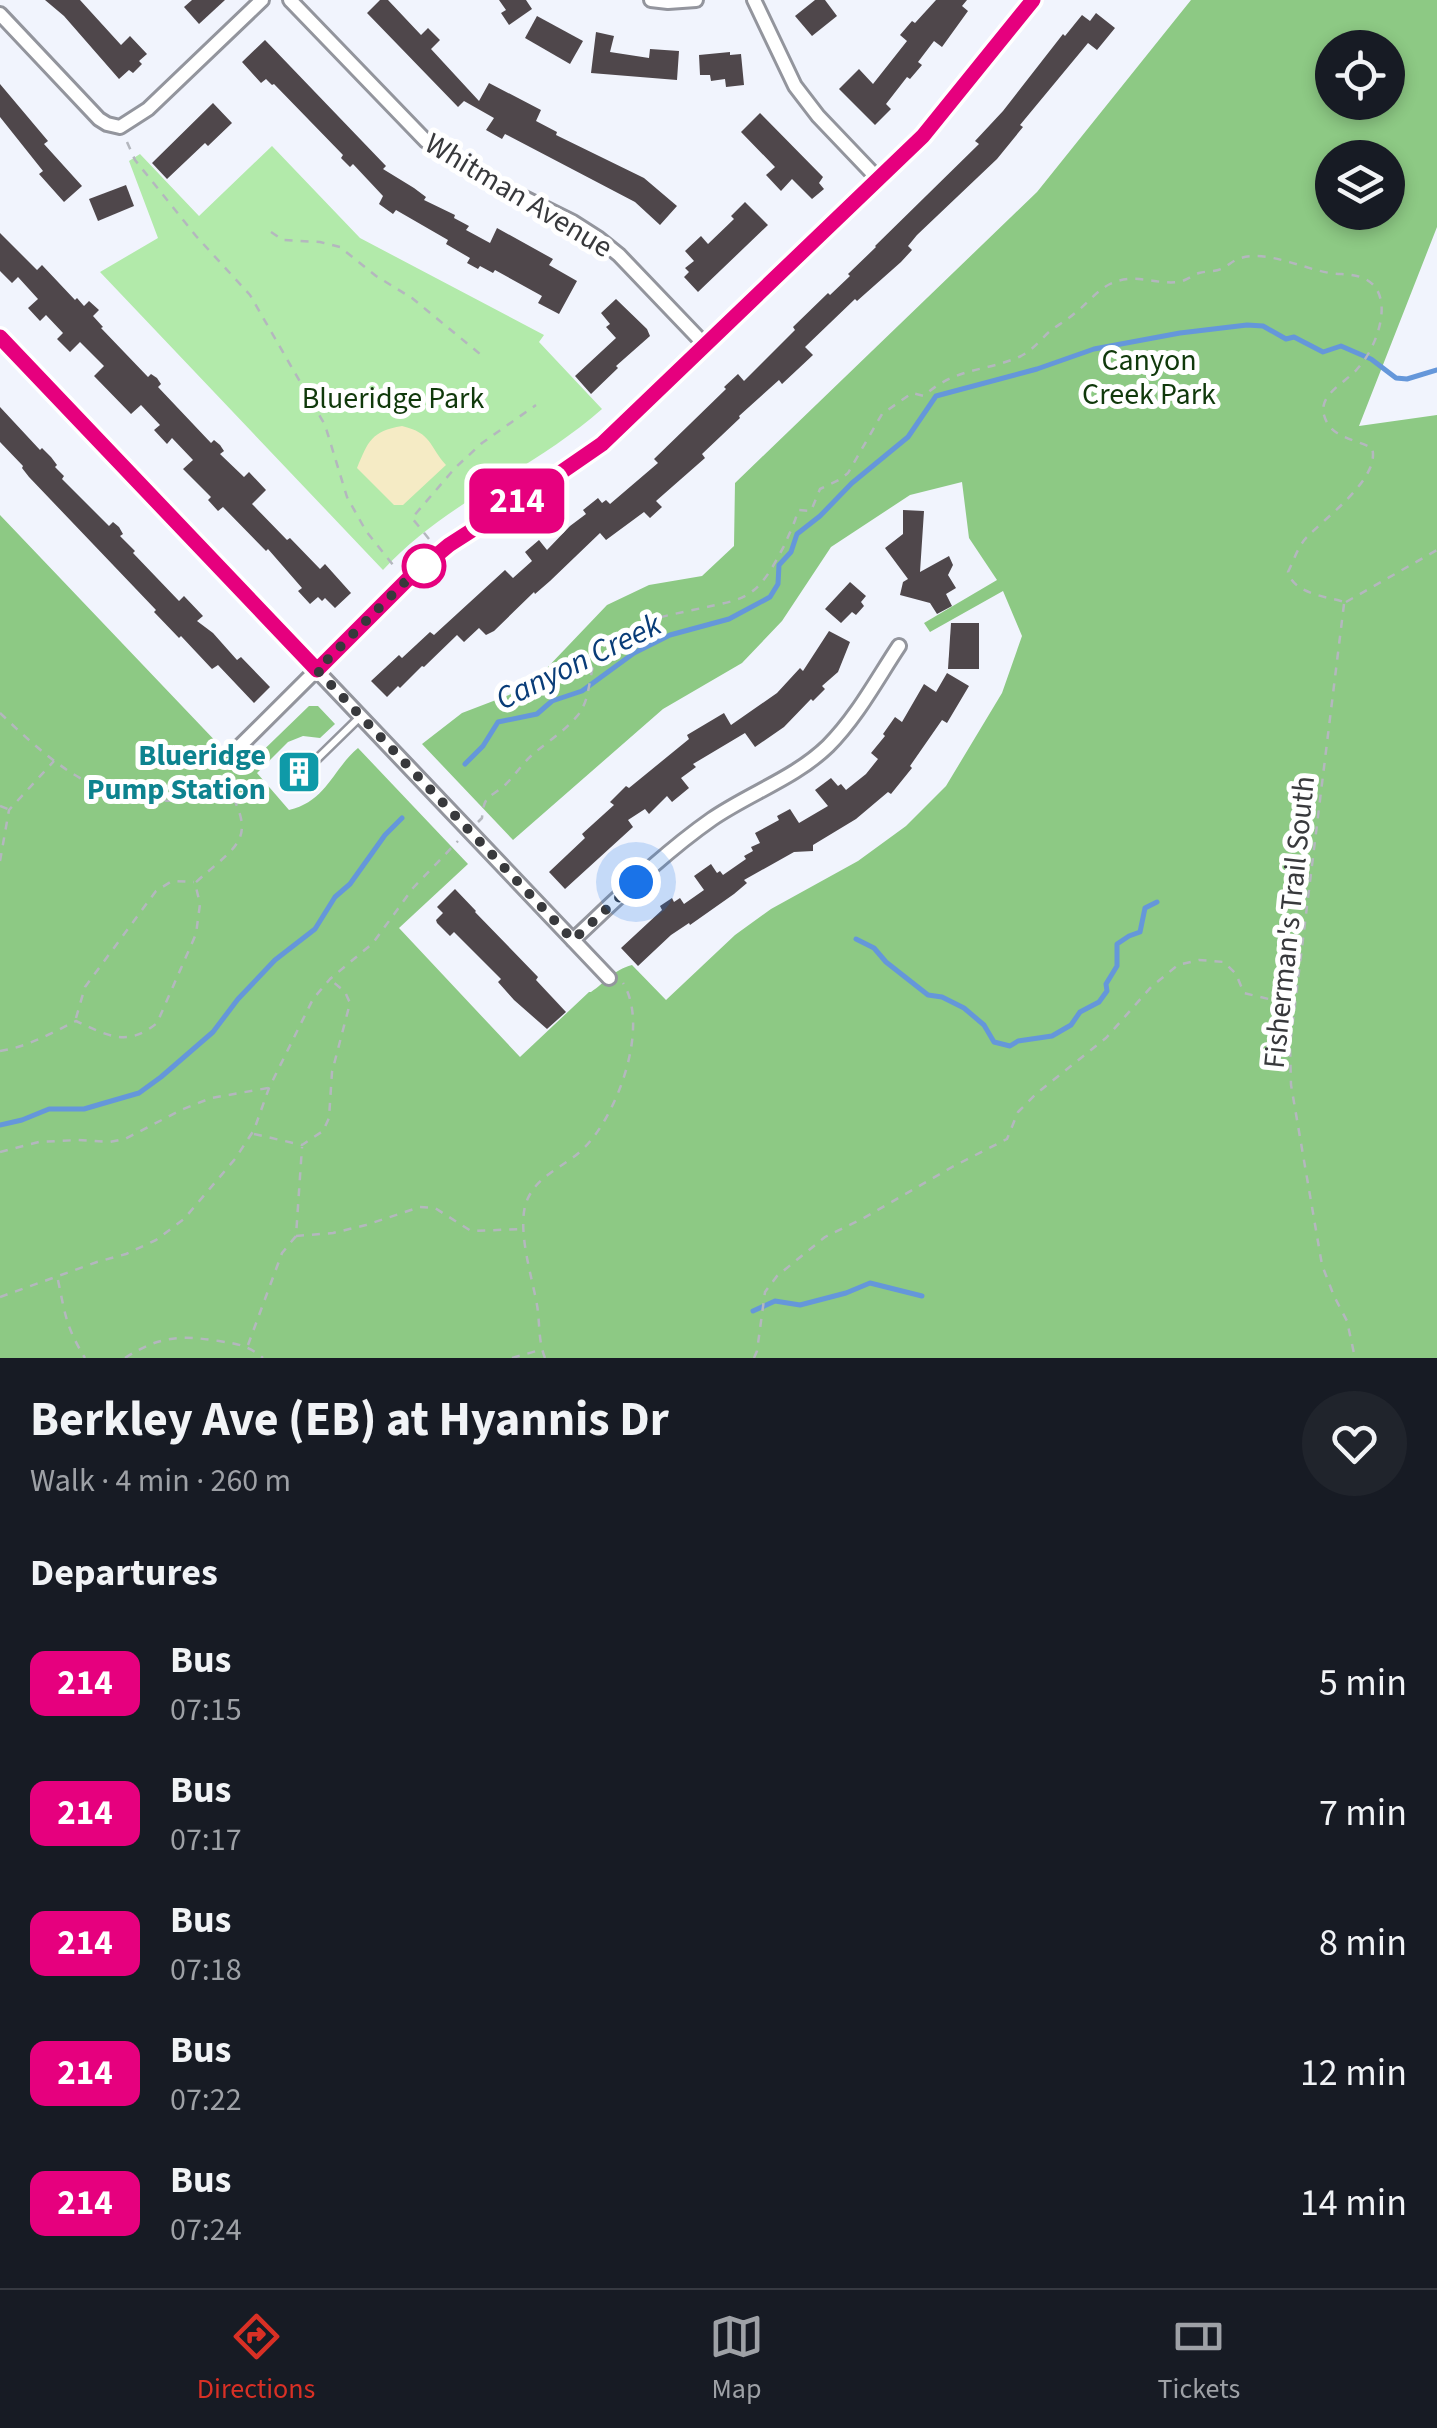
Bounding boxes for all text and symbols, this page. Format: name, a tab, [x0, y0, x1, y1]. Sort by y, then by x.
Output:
map controls	[1315, 30, 1405, 230]
button: locate	[1315, 30, 1405, 120]
street label: Whitman Avenue	[417, 122, 621, 269]
button: layers	[1315, 140, 1405, 230]
park label: Canyon Creek Park	[1082, 339, 1216, 416]
park label: Blueridge Park	[302, 377, 484, 420]
line badge: 214	[460, 468, 574, 534]
text: 214	[489, 476, 545, 526]
unlabelled marker	[403, 545, 445, 587]
water label: Canyon Creek	[488, 602, 670, 722]
place label: Blueridge Pump Station	[87, 734, 266, 811]
building icon: Blueridge Pump Station	[276, 749, 322, 795]
street label: Fisherman's Trail South	[1253, 774, 1326, 1070]
your location	[611, 857, 661, 907]
text: Berkley Ave (EB) at Hyannis Dr	[30, 1386, 669, 1454]
button: heart	[1302, 1391, 1407, 1496]
text: Walk · 4 min · 260 m	[30, 1458, 291, 1504]
text: Departures	[30, 1546, 218, 1600]
text: Bus	[170, 1633, 231, 1687]
text: 5 min	[1319, 1656, 1407, 1710]
text: 214	[57, 1658, 113, 1708]
text: 07:15	[170, 1687, 242, 1733]
text: Bus	[170, 1763, 231, 1817]
text: 7 min	[1319, 1786, 1407, 1840]
text: 214	[57, 1788, 113, 1838]
text: 07:17	[170, 1817, 242, 1863]
text: Bus	[170, 1893, 231, 1947]
text: 8 min	[1319, 1916, 1407, 1970]
text: 214	[57, 1918, 113, 1968]
text: 07:18	[170, 1947, 242, 1993]
text: Bus	[170, 2023, 231, 2077]
text: 12 min	[1300, 2046, 1407, 2100]
text: 214	[57, 2048, 113, 2098]
text: 07:22	[170, 2077, 242, 2123]
text: Bus	[170, 2153, 231, 2207]
text: 14 min	[1300, 2176, 1407, 2230]
text: 214	[57, 2178, 113, 2228]
text: 07:24	[170, 2207, 242, 2253]
tab: Directions	[197, 2309, 315, 2409]
tab: Map	[709, 2309, 764, 2409]
tab: Tickets	[1158, 2309, 1240, 2409]

